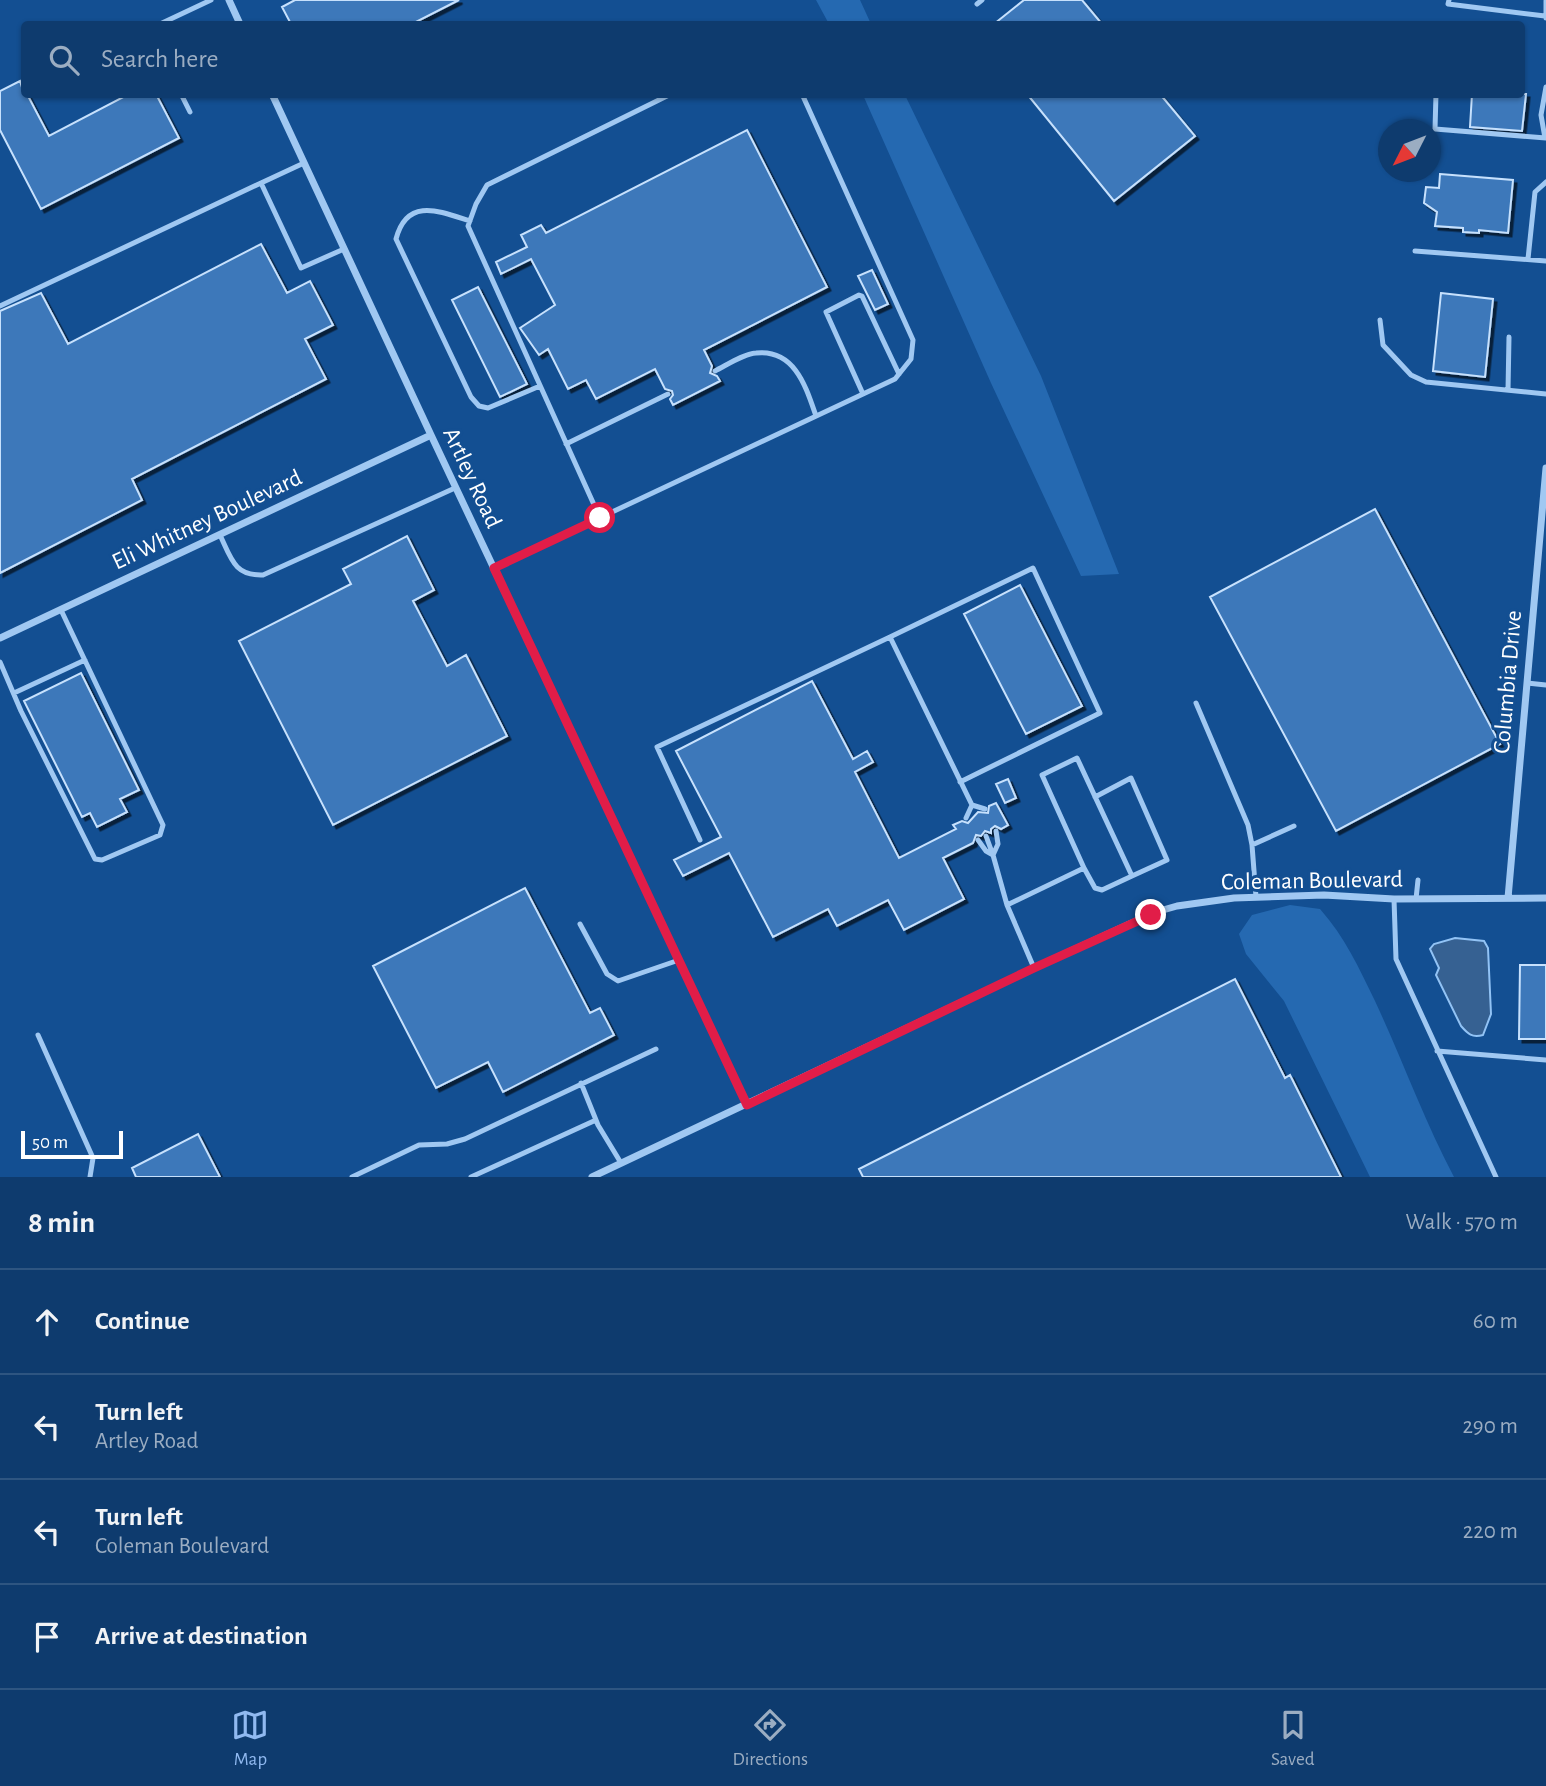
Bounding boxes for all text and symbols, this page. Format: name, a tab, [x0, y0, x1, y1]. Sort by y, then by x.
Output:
search box	[21, 21, 1525, 98]
icon: search	[45, 41, 83, 79]
text: Search here	[101, 46, 219, 72]
north arrow	[1378, 119, 1441, 182]
street label: Artley Road	[438, 424, 506, 532]
street label: Eli Whitney Boulevard	[108, 465, 306, 575]
route start	[584, 502, 615, 533]
street label: Columbia Drive	[1490, 609, 1526, 755]
street label: Coleman Boulevard	[1221, 867, 1403, 895]
route end	[1135, 899, 1166, 930]
scale bar	[21, 1128, 122, 1160]
text: 50 m	[32, 1133, 68, 1152]
text: 8 min	[28, 1208, 95, 1238]
text: Walk · 570 m	[1406, 1211, 1518, 1234]
icon: ahead	[28, 1303, 66, 1341]
text: Continue	[95, 1308, 190, 1334]
text: 60 m	[1473, 1310, 1518, 1333]
text: Turn left	[95, 1399, 183, 1425]
icon: left	[28, 1408, 66, 1446]
text: 290 m	[1462, 1415, 1518, 1438]
text: Artley Road	[95, 1430, 198, 1453]
text: Turn left	[95, 1504, 183, 1530]
icon: left	[28, 1513, 66, 1551]
text: 220 m	[1463, 1520, 1518, 1543]
text: Coleman Boulevard	[95, 1535, 269, 1558]
icon: arrive	[28, 1618, 66, 1656]
text: Arrive at destination	[95, 1623, 308, 1649]
tab: Map	[231, 1706, 269, 1771]
tab: Directions	[732, 1706, 808, 1771]
tab: Saved	[1271, 1706, 1315, 1771]

